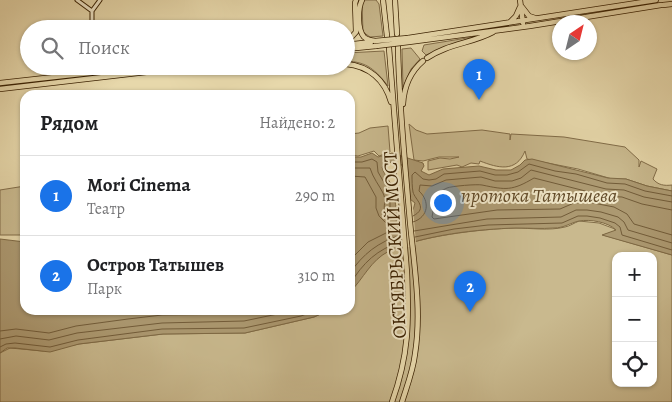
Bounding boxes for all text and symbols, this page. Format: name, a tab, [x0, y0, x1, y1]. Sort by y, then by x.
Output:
north arrow	[552, 15, 597, 60]
search box	[20, 20, 355, 75]
icon: search	[38, 34, 66, 62]
text: Поиск	[78, 35, 130, 61]
pin: 1	[463, 59, 495, 100]
text: Рядом	[40, 109, 98, 137]
text: Найдено: 2	[259, 112, 335, 134]
street label: ОКТЯБРЬСКИЙ МОСТ	[377, 150, 413, 339]
text: Mori Cinema	[87, 172, 191, 198]
water label: протока Татышева	[461, 182, 617, 209]
text: 1	[53, 185, 59, 207]
text: 290 m	[295, 185, 335, 207]
your location	[430, 190, 456, 216]
text: Театр	[87, 198, 125, 220]
text: Остров Татышев	[87, 252, 224, 278]
map controls	[612, 252, 657, 387]
button: +	[612, 252, 657, 297]
text: 2	[52, 265, 60, 287]
text: 310 m	[298, 265, 335, 287]
pin: 2	[454, 271, 486, 312]
text: Парк	[87, 278, 122, 300]
button: −	[612, 297, 657, 342]
button: locate	[612, 342, 657, 387]

